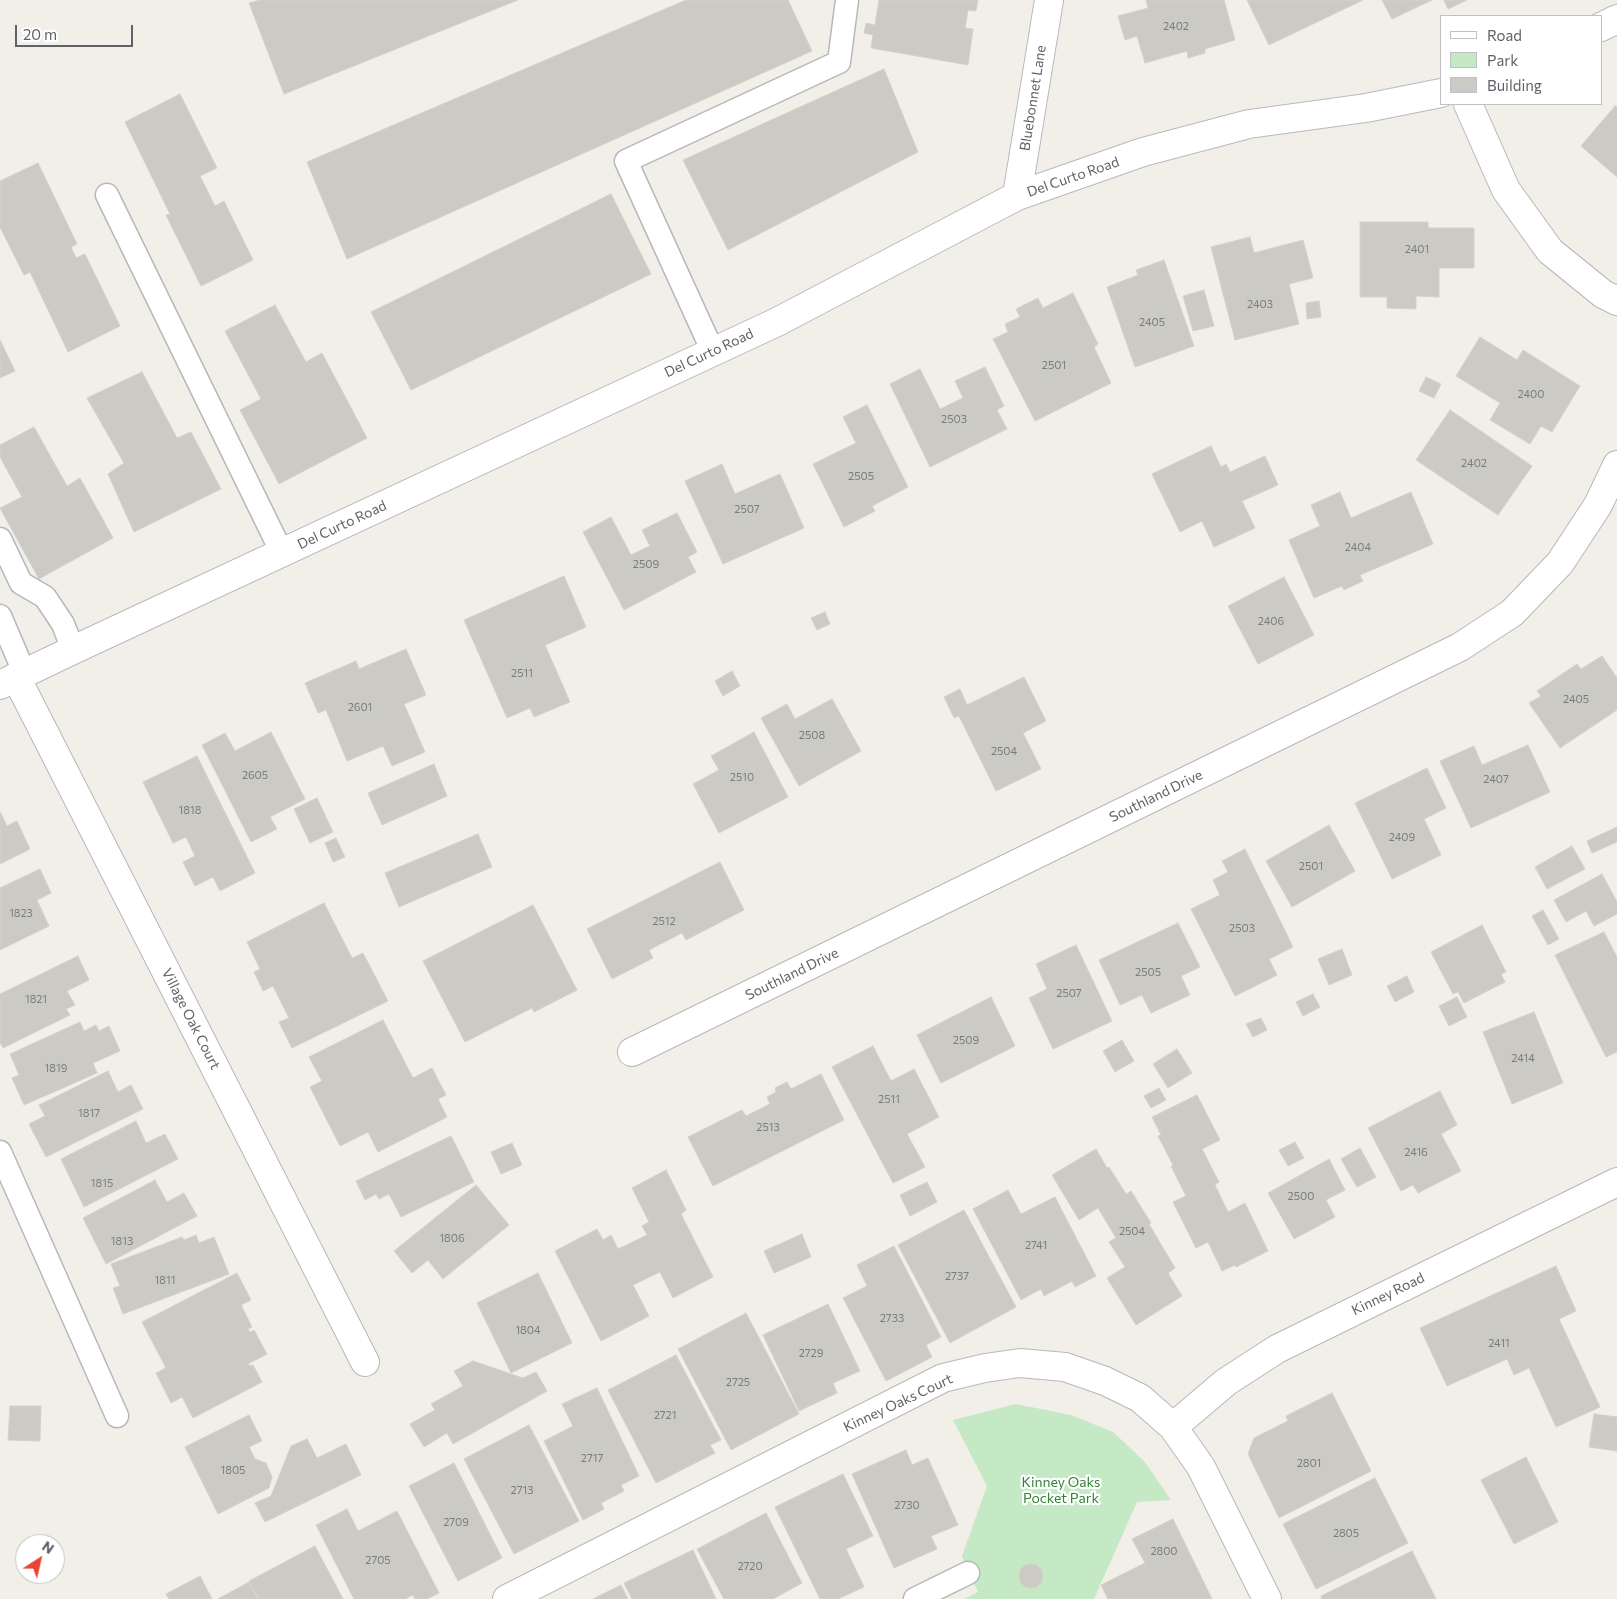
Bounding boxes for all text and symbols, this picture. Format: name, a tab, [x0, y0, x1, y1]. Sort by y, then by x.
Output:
scale bar	[18, 15, 135, 47]
legend	[1440, 15, 1602, 105]
house number: 2402	[1163, 19, 1189, 33]
text: 20 m	[23, 25, 57, 43]
text: Road	[1487, 26, 1522, 44]
street label: Bluebonnet Lane	[1016, 44, 1050, 152]
text: Park	[1487, 51, 1518, 69]
text: Building	[1487, 76, 1542, 94]
street label: Del Curto Road	[1025, 153, 1121, 201]
house number: 2401	[1405, 242, 1429, 256]
house number: 2403	[1247, 297, 1273, 311]
house number: 2405	[1139, 315, 1165, 329]
street label: Del Curto Road	[662, 325, 756, 381]
house number: 2501	[1042, 358, 1066, 372]
house number: 2400	[1518, 387, 1544, 401]
house number: 2503	[941, 412, 967, 426]
house number: 2402	[1461, 456, 1487, 470]
house number: 2505	[848, 469, 874, 483]
street label: Del Curto Road	[295, 497, 389, 553]
house number: 2507	[734, 502, 760, 516]
house number: 2404	[1345, 540, 1371, 554]
house number: 2509	[633, 557, 659, 571]
house number: 2406	[1258, 614, 1284, 628]
house number: 2511	[511, 666, 533, 680]
house number: 2405	[1563, 692, 1589, 706]
house number: 2601	[348, 700, 372, 714]
house number: 2508	[799, 728, 825, 742]
house number: 2504	[991, 744, 1017, 758]
street label: Southland Drive	[1107, 766, 1205, 826]
house number: 2605	[242, 768, 268, 782]
house number: 2510	[730, 770, 754, 784]
house number: 2407	[1483, 772, 1509, 786]
house number: 1818	[179, 803, 201, 817]
house number: 2409	[1389, 830, 1415, 844]
house number: 2501	[1299, 859, 1323, 873]
house number: 1823	[9, 906, 33, 920]
house number: 2512	[652, 914, 676, 928]
house number: 2503	[1229, 921, 1255, 935]
street label: Southland Drive	[743, 944, 841, 1004]
house number: 2505	[1135, 965, 1161, 979]
street label: Village Oak Court	[158, 966, 224, 1072]
house number: 2507	[1056, 986, 1082, 1000]
house number: 1821	[25, 992, 47, 1006]
house number: 2509	[953, 1033, 979, 1047]
house number: 2414	[1511, 1051, 1535, 1065]
house number: 1819	[45, 1061, 67, 1075]
house number: 2511	[878, 1092, 900, 1106]
house number: 1817	[78, 1106, 100, 1120]
house number: 2513	[756, 1120, 780, 1134]
house number: 2416	[1404, 1145, 1428, 1159]
house number: 1815	[91, 1176, 113, 1190]
house number: 2500	[1288, 1189, 1314, 1203]
house number: 2504	[1119, 1224, 1145, 1238]
house number: 1806	[439, 1231, 465, 1245]
house number: 1813	[111, 1234, 133, 1248]
house number: 2741	[1025, 1238, 1047, 1252]
house number: 2737	[945, 1269, 969, 1283]
street label: Kinney Road	[1349, 1269, 1427, 1319]
house number: 1811	[155, 1273, 175, 1287]
house number: 2733	[880, 1311, 904, 1325]
house number: 1804	[515, 1323, 541, 1337]
house number: 2411	[1488, 1336, 1510, 1350]
house number: 2729	[799, 1346, 823, 1360]
street label: Kinney Oaks Court	[841, 1370, 955, 1436]
house number: 2725	[726, 1375, 750, 1389]
house number: 2721	[654, 1408, 676, 1422]
house number: 2717	[581, 1451, 603, 1465]
house number: 2801	[1297, 1456, 1321, 1470]
house number: 1805	[221, 1463, 245, 1477]
park label: Kinney Oaks Pocket Park	[1022, 1474, 1100, 1506]
house number: 2713	[511, 1483, 533, 1497]
house number: 2730	[894, 1498, 920, 1512]
house number: 2709	[443, 1515, 469, 1529]
house number: 2805	[1333, 1526, 1359, 1540]
north arrow	[15, 1534, 65, 1584]
text: N	[39, 1537, 57, 1557]
house number: 2800	[1150, 1544, 1178, 1558]
house number: 2705	[365, 1553, 391, 1567]
house number: 2720	[737, 1559, 763, 1573]

